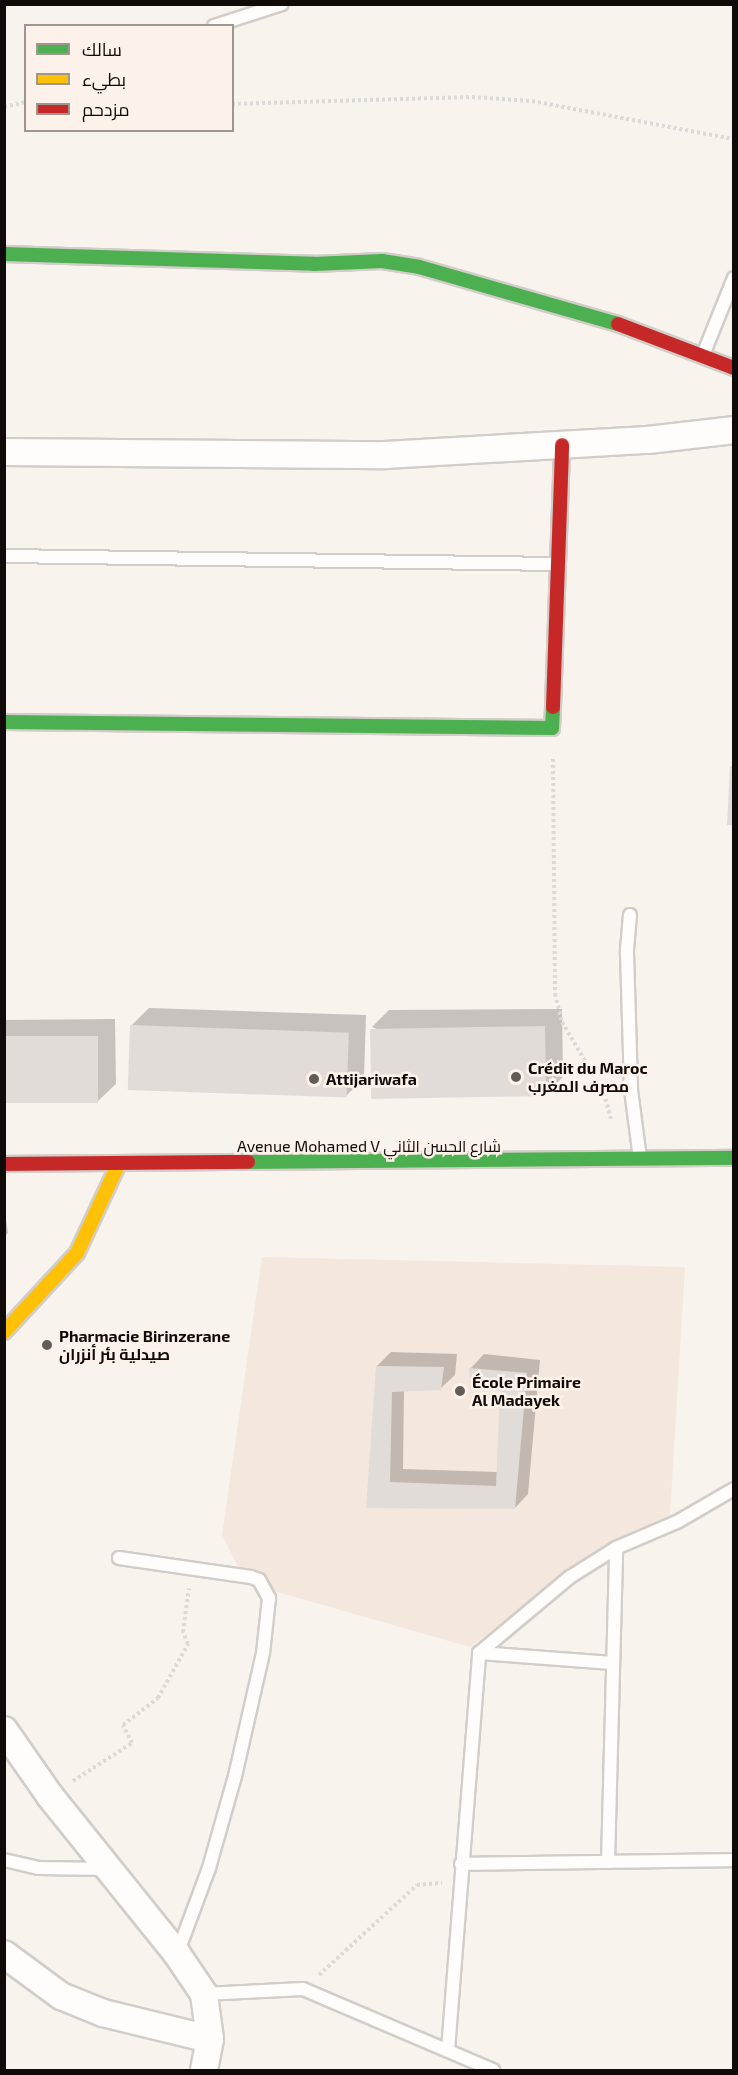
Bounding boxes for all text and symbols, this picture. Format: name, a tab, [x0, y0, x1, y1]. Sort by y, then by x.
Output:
legend	[24, 24, 234, 132]
text: سالك	[82, 38, 122, 60]
text: بطيء	[82, 68, 126, 90]
text: مزدحم	[82, 98, 130, 120]
place label: Crédit du Maroc مصرف المغرب	[528, 1058, 648, 1096]
place label: Attijariwafa	[326, 1069, 417, 1089]
marker: Crédit du Maroc مصرف المغرب	[509, 1070, 523, 1084]
marker: Attijariwafa	[307, 1072, 321, 1086]
street label: Avenue Mohamed V شارع الحسن الثاني	[237, 1136, 501, 1156]
place label: Pharmacie Birinzerane صيدلية بئر أنزران	[59, 1326, 230, 1364]
marker: Pharmacie Birinzerane صيدلية بئر أنزران	[40, 1338, 54, 1352]
place label: École Primaire Al Madayek	[472, 1372, 581, 1410]
marker: École Primaire Al Madayek	[453, 1384, 467, 1398]

